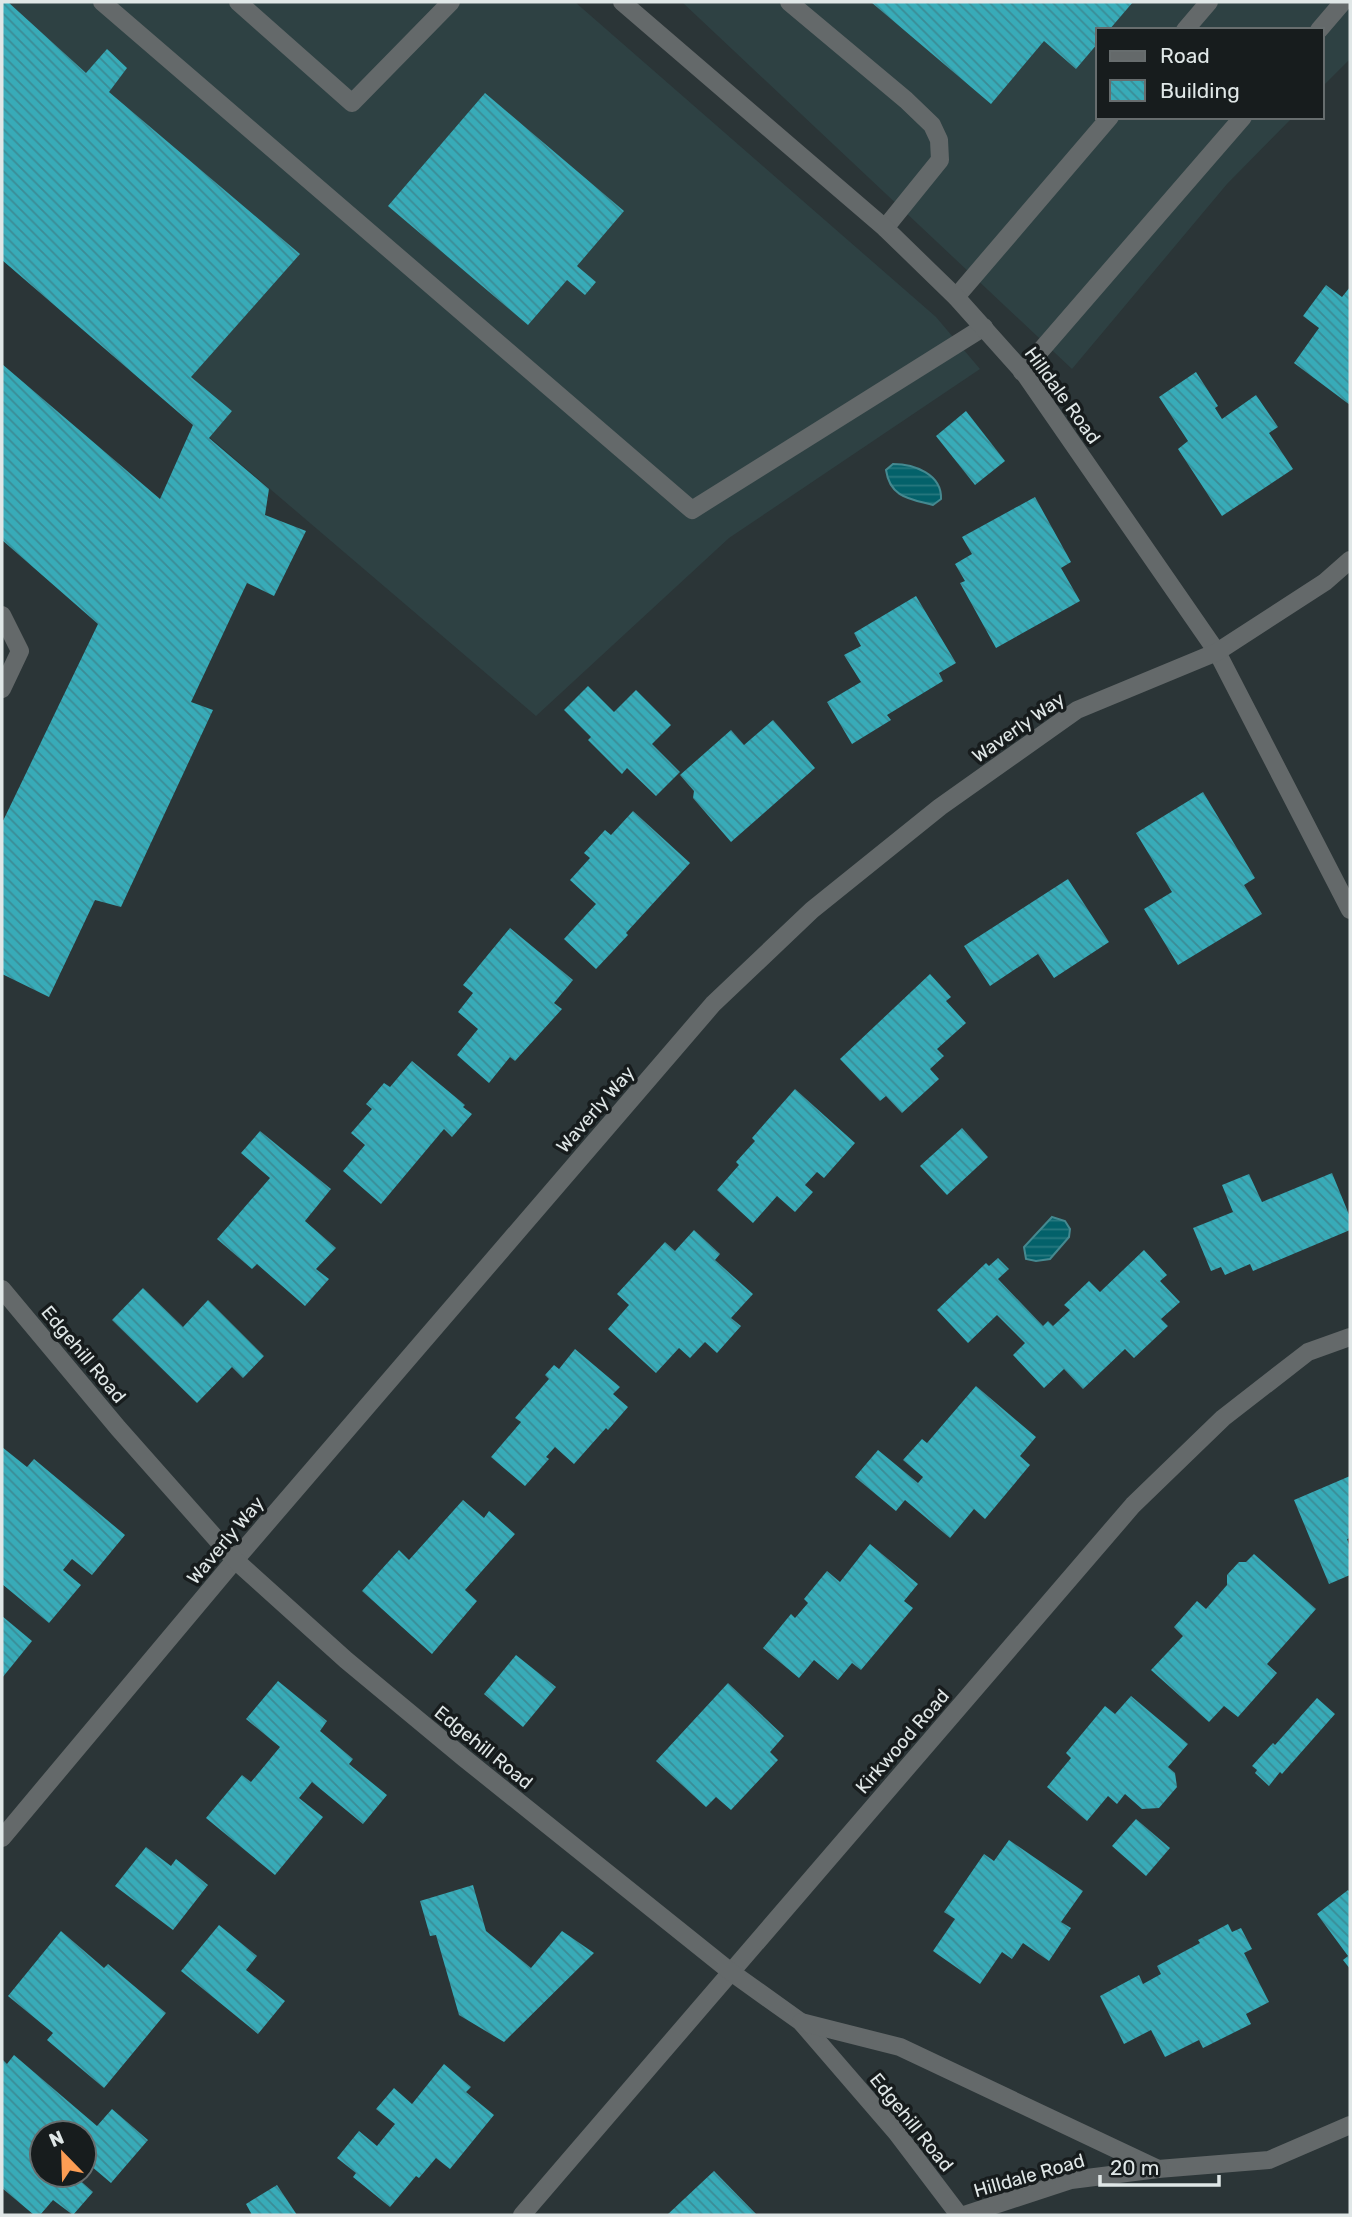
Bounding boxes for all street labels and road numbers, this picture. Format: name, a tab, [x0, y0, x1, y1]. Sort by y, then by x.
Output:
street label: Hilldale Road	[1020, 342, 1105, 448]
street label: Waverly Way	[968, 687, 1069, 768]
street label: Waverly Way	[551, 1061, 639, 1157]
street label: Edgehill Road	[36, 1301, 131, 1408]
street label: Waverly Way	[182, 1492, 269, 1589]
street label: Kirkwood Road	[851, 1684, 954, 1798]
street label: Edgehill Road	[430, 1701, 537, 1794]
street label: Edgehill Road	[865, 2069, 958, 2176]
street label: Hilldale Road	[971, 2149, 1087, 2202]

